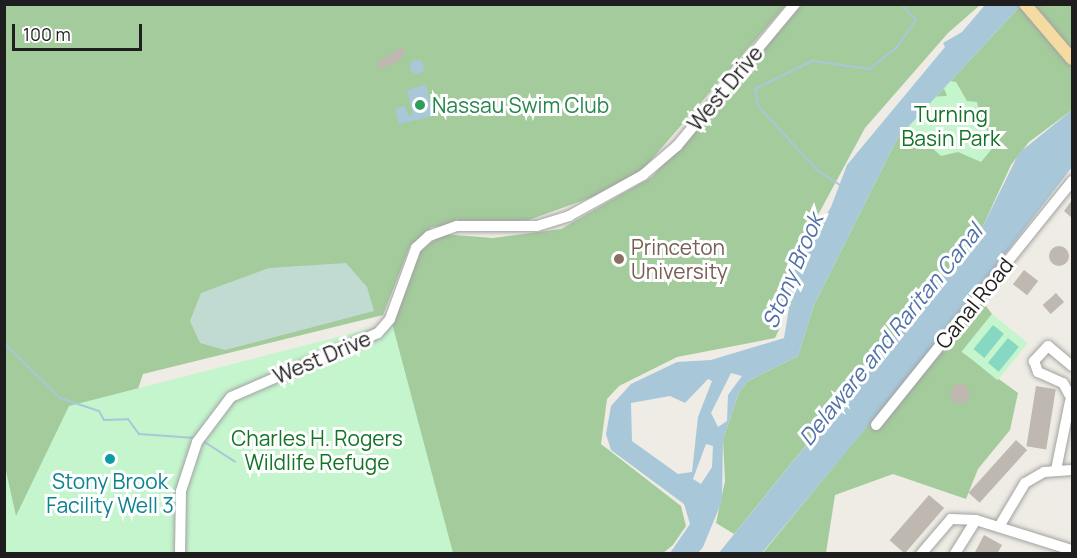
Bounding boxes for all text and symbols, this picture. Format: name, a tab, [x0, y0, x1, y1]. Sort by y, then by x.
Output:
scale bar	[15, 12, 146, 50]
text: 100 m	[23, 22, 71, 46]
street label: West Drive	[682, 40, 768, 136]
place label: Nassau Swim Club	[432, 92, 609, 118]
marker: Nassau Swim Club	[413, 98, 427, 112]
park label: Turning Basin Park	[902, 101, 1000, 151]
water label: Stony Brook	[757, 210, 829, 332]
water label: Delaware and Raritan Canal	[794, 219, 988, 451]
place label: Princeton University	[631, 234, 728, 284]
marker: Princeton University	[612, 252, 626, 266]
street label: Canal Road	[930, 252, 1018, 354]
street label: West Drive	[269, 325, 375, 389]
park label: Charles H. Rogers Wildlife Refuge	[231, 425, 403, 475]
marker: Stony Brook Facility Well 3	[103, 452, 117, 466]
place label: Stony Brook Facility Well 3	[46, 468, 174, 518]

